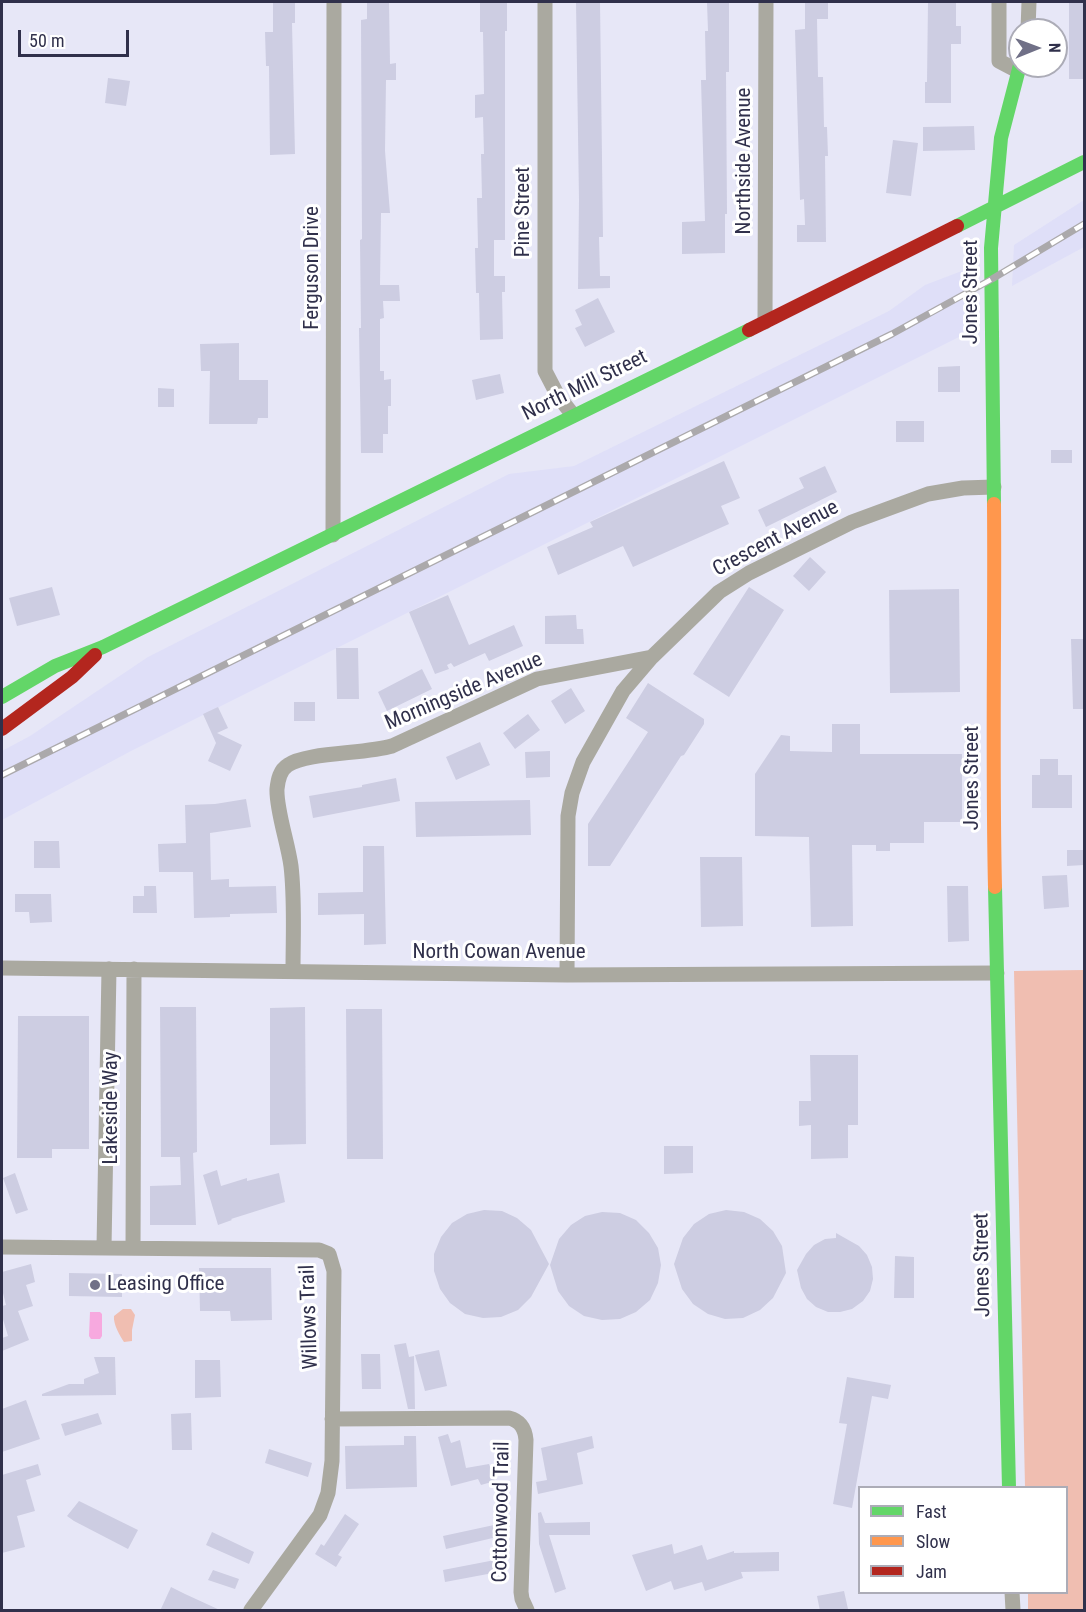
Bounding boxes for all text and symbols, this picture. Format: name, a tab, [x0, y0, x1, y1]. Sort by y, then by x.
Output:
scale bar	[21, 18, 132, 56]
north arrow	[1008, 18, 1068, 78]
text: 50 m	[29, 30, 64, 51]
text: N	[1045, 43, 1064, 53]
street label: Northside Avenue	[732, 88, 758, 234]
street label: Pine Street	[511, 167, 537, 257]
street label: Ferguson Drive	[300, 206, 326, 330]
street label: Jones Street	[959, 240, 985, 344]
street label: North Mill Street	[518, 345, 652, 427]
street label: Crescent Avenue	[709, 495, 843, 583]
street label: Morningside Avenue	[382, 648, 546, 736]
street label: Jones Street	[960, 726, 986, 830]
street label: North Cowan Avenue	[412, 940, 586, 966]
street label: Lakeside Way	[99, 1052, 125, 1164]
street label: Jones Street	[969, 1213, 997, 1317]
street label: Willows Trail	[296, 1264, 324, 1370]
place label: Leasing Office	[107, 1272, 224, 1298]
marker: Leasing Office	[88, 1278, 102, 1292]
street label: Cottonwood Trail	[488, 1441, 516, 1583]
legend	[858, 1486, 1068, 1594]
text: Fast	[916, 1501, 947, 1522]
text: Slow	[916, 1531, 950, 1552]
text: Jam	[916, 1561, 947, 1582]

